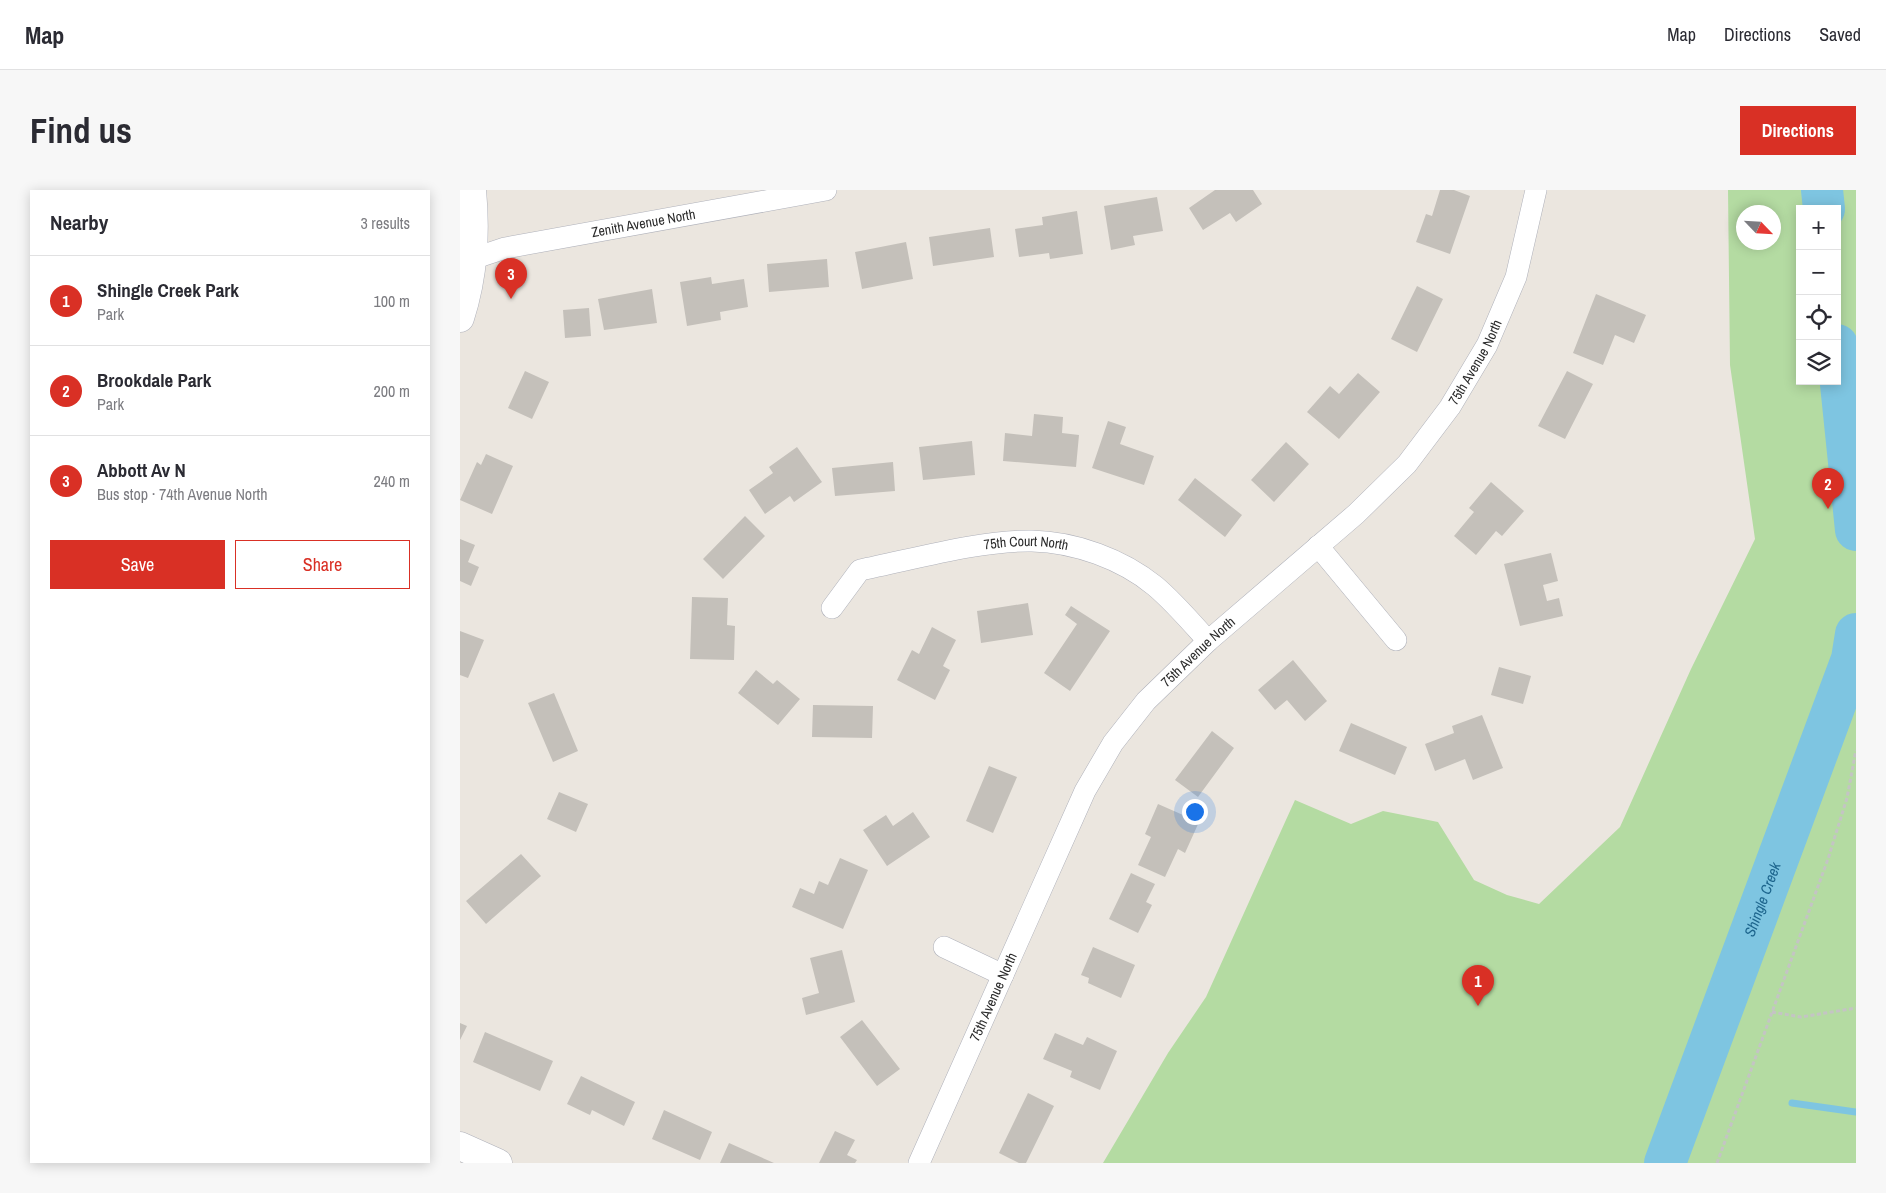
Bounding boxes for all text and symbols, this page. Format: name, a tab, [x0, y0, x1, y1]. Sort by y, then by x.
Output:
text: Map	[25, 19, 64, 51]
text: Map	[1667, 22, 1696, 47]
text: Directions	[1724, 22, 1791, 47]
text: Saved	[1819, 22, 1861, 47]
button: Directions	[1740, 106, 1856, 155]
text: Find us	[30, 107, 132, 154]
street label: Zenith Avenue North	[590, 205, 697, 241]
north arrow	[1736, 205, 1781, 250]
map controls	[1796, 205, 1841, 385]
button: +	[1796, 205, 1841, 250]
text: Nearby	[50, 208, 108, 237]
text: 3 results	[360, 212, 410, 234]
button: −	[1796, 250, 1841, 295]
pin: 3	[495, 258, 527, 299]
text: Shingle Creek Park	[97, 277, 239, 303]
text: 1	[62, 290, 70, 312]
text: 100 m	[374, 290, 410, 312]
button: locate	[1796, 295, 1841, 340]
text: Park	[97, 303, 124, 325]
street label: 75th Avenue North	[1444, 317, 1506, 408]
button: layers	[1796, 340, 1841, 385]
text: Brookdale Park	[97, 367, 211, 393]
text: 2	[62, 380, 70, 402]
text: 200 m	[374, 380, 410, 402]
text: Park	[97, 393, 124, 415]
text: Abbott Av N	[97, 457, 186, 483]
pin: 2	[1812, 468, 1844, 509]
text: 3	[62, 470, 70, 492]
text: 240 m	[374, 470, 410, 492]
text: Bus stop · 74th Avenue North	[97, 483, 267, 505]
street label: 75th Court North	[983, 532, 1070, 554]
button: Save	[50, 540, 225, 589]
button: Share	[235, 540, 410, 589]
street label: 75th Avenue North	[1157, 613, 1239, 691]
your location	[1182, 799, 1208, 825]
water label: Shingle Creek	[1739, 858, 1786, 940]
street label: 75th Avenue North	[966, 950, 1021, 1044]
pin: 1	[1462, 965, 1494, 1006]

